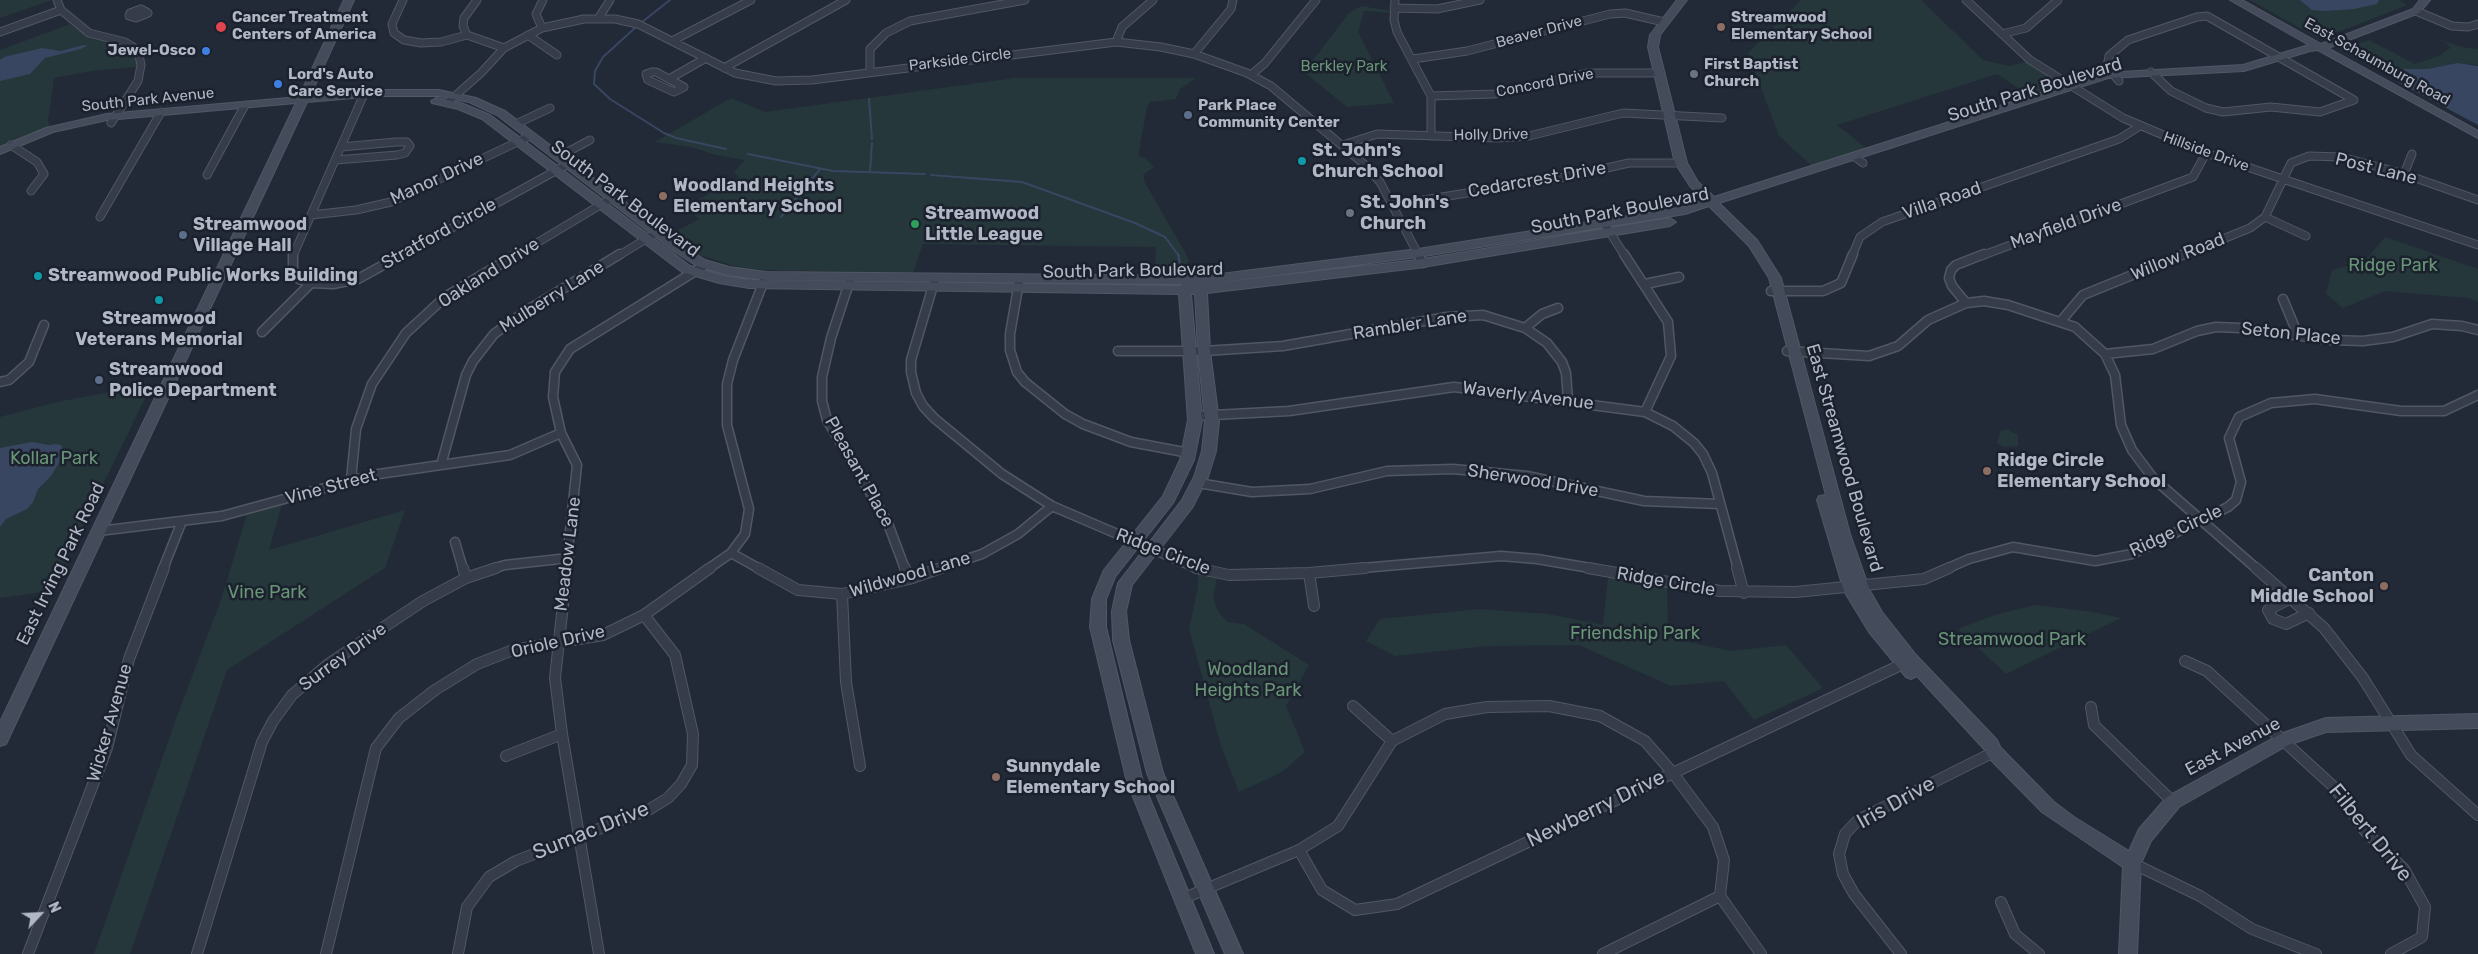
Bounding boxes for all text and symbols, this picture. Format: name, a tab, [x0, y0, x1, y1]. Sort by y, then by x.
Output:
place label: Cancer Treatment Centers of America	[232, 9, 376, 44]
place label: Streamwood Elementary School	[1731, 9, 1872, 44]
street label: Beaver Drive	[1494, 12, 1584, 52]
street label: East Schaumburg Road	[2301, 14, 2453, 110]
marker: Cancer Treatment Centers of America	[214, 20, 228, 34]
marker: Streamwood Elementary School	[1715, 21, 1727, 33]
place label: Jewel-Osco	[108, 42, 196, 60]
marker: Jewel-Osco	[200, 45, 212, 57]
street label: Parkside Circle	[908, 45, 1012, 75]
street label: South Park Boulevard	[1945, 53, 2125, 127]
place label: First Baptist Church	[1704, 56, 1798, 91]
park label: Berkley Park	[1301, 58, 1387, 76]
street label: Concord Drive	[1495, 65, 1595, 101]
place label: Lord's Auto Care Service	[288, 66, 383, 101]
marker: First Baptist Church	[1688, 68, 1700, 80]
marker: Lord's Auto Care Service	[272, 78, 284, 90]
street label: South Park Avenue	[81, 84, 215, 116]
place label: Park Place Community Center	[1198, 97, 1340, 132]
marker: Park Place Community Center	[1182, 109, 1194, 121]
street label: Holly Drive	[1454, 125, 1528, 145]
street label: Hillside Drive	[2161, 128, 2251, 176]
street label: South Park Boulevard	[546, 136, 704, 262]
place label: St. John's Church School	[1312, 140, 1444, 182]
street label: Manor Drive	[387, 148, 487, 210]
street label: Post Lane	[2333, 148, 2419, 190]
marker: St. John's Church School	[1296, 155, 1308, 167]
street label: Cedarcrest Drive	[1466, 157, 1608, 203]
place label: Woodland Heights Elementary School	[673, 175, 842, 218]
street label: Villa Road	[1900, 177, 1984, 225]
street label: South Park Boulevard	[1529, 183, 1711, 239]
marker: Woodland Heights Elementary School	[657, 190, 669, 202]
place label: St. John's Church	[1360, 192, 1449, 234]
street label: Stratford Circle	[378, 194, 500, 274]
street label: Mayfield Drive	[2007, 194, 2125, 254]
place label: Streamwood Little League	[925, 203, 1043, 245]
marker: St. John's Church	[1344, 207, 1356, 219]
place label: Streamwood Village Hall	[193, 214, 307, 256]
marker: Streamwood Little League	[909, 218, 921, 230]
street label: Willow Road	[2128, 228, 2228, 286]
marker: Streamwood Village Hall	[177, 229, 189, 241]
street label: Oakland Drive	[434, 233, 544, 313]
park label: Ridge Park	[2348, 255, 2438, 277]
street label: Mulberry Lane	[496, 256, 608, 338]
street label: South Park Boulevard	[1042, 259, 1224, 283]
place label: Streamwood Public Works Building	[48, 265, 358, 287]
marker: Streamwood Public Works Building	[32, 270, 44, 282]
marker: Streamwood Veterans Memorial	[153, 294, 165, 306]
street label: Rambler Lane	[1351, 305, 1469, 345]
place label: Streamwood Veterans Memorial	[75, 308, 243, 350]
street label: Seton Place	[2240, 318, 2342, 350]
street label: East Streamwood Boulevard	[1801, 341, 1887, 575]
place label: Streamwood Police Department	[109, 359, 277, 402]
marker: Streamwood Police Department	[93, 374, 105, 386]
street label: Waverly Avenue	[1461, 377, 1595, 415]
street label: Pleasant Place	[820, 413, 898, 531]
park label: Kollar Park	[10, 448, 98, 470]
place label: Ridge Circle Elementary School	[1997, 450, 2166, 492]
street label: Sherwood Drive	[1466, 460, 1600, 502]
street label: Vine Street	[283, 464, 379, 510]
marker: Ridge Circle Elementary School	[1981, 465, 1993, 477]
street label: East Irving Park Road	[12, 479, 110, 649]
street label: Meadow Lane	[550, 496, 586, 612]
street label: Ridge Circle	[2126, 500, 2226, 562]
street label: Ridge Circle	[1113, 524, 1213, 580]
street label: Wildwood Lane	[847, 547, 973, 603]
street label: Ridge Circle	[1615, 563, 1717, 601]
place label: Canton Middle School	[2250, 565, 2374, 608]
marker: Canton Middle School	[2378, 580, 2390, 592]
park label: Vine Park	[228, 582, 306, 604]
street label: Surrey Drive	[295, 618, 391, 696]
street label: Oriole Drive	[509, 621, 607, 663]
park label: Friendship Park	[1570, 623, 1700, 645]
park label: Streamwood Park	[1938, 629, 2086, 651]
park label: Woodland Heights Park	[1195, 659, 1301, 702]
street label: Wicker Avenue	[83, 661, 137, 785]
street label: East Avenue	[2182, 713, 2284, 781]
place label: Sunnydale Elementary School	[1006, 756, 1175, 799]
street label: Newberry Drive	[1523, 765, 1669, 853]
marker: Sunnydale Elementary School	[990, 771, 1002, 783]
street label: Iris Drive	[1853, 771, 1939, 835]
street label: Filbert Drive	[2323, 779, 2417, 887]
street label: Sumac Drive	[529, 796, 653, 866]
north arrow	[15, 889, 65, 939]
text: N	[44, 899, 64, 916]

